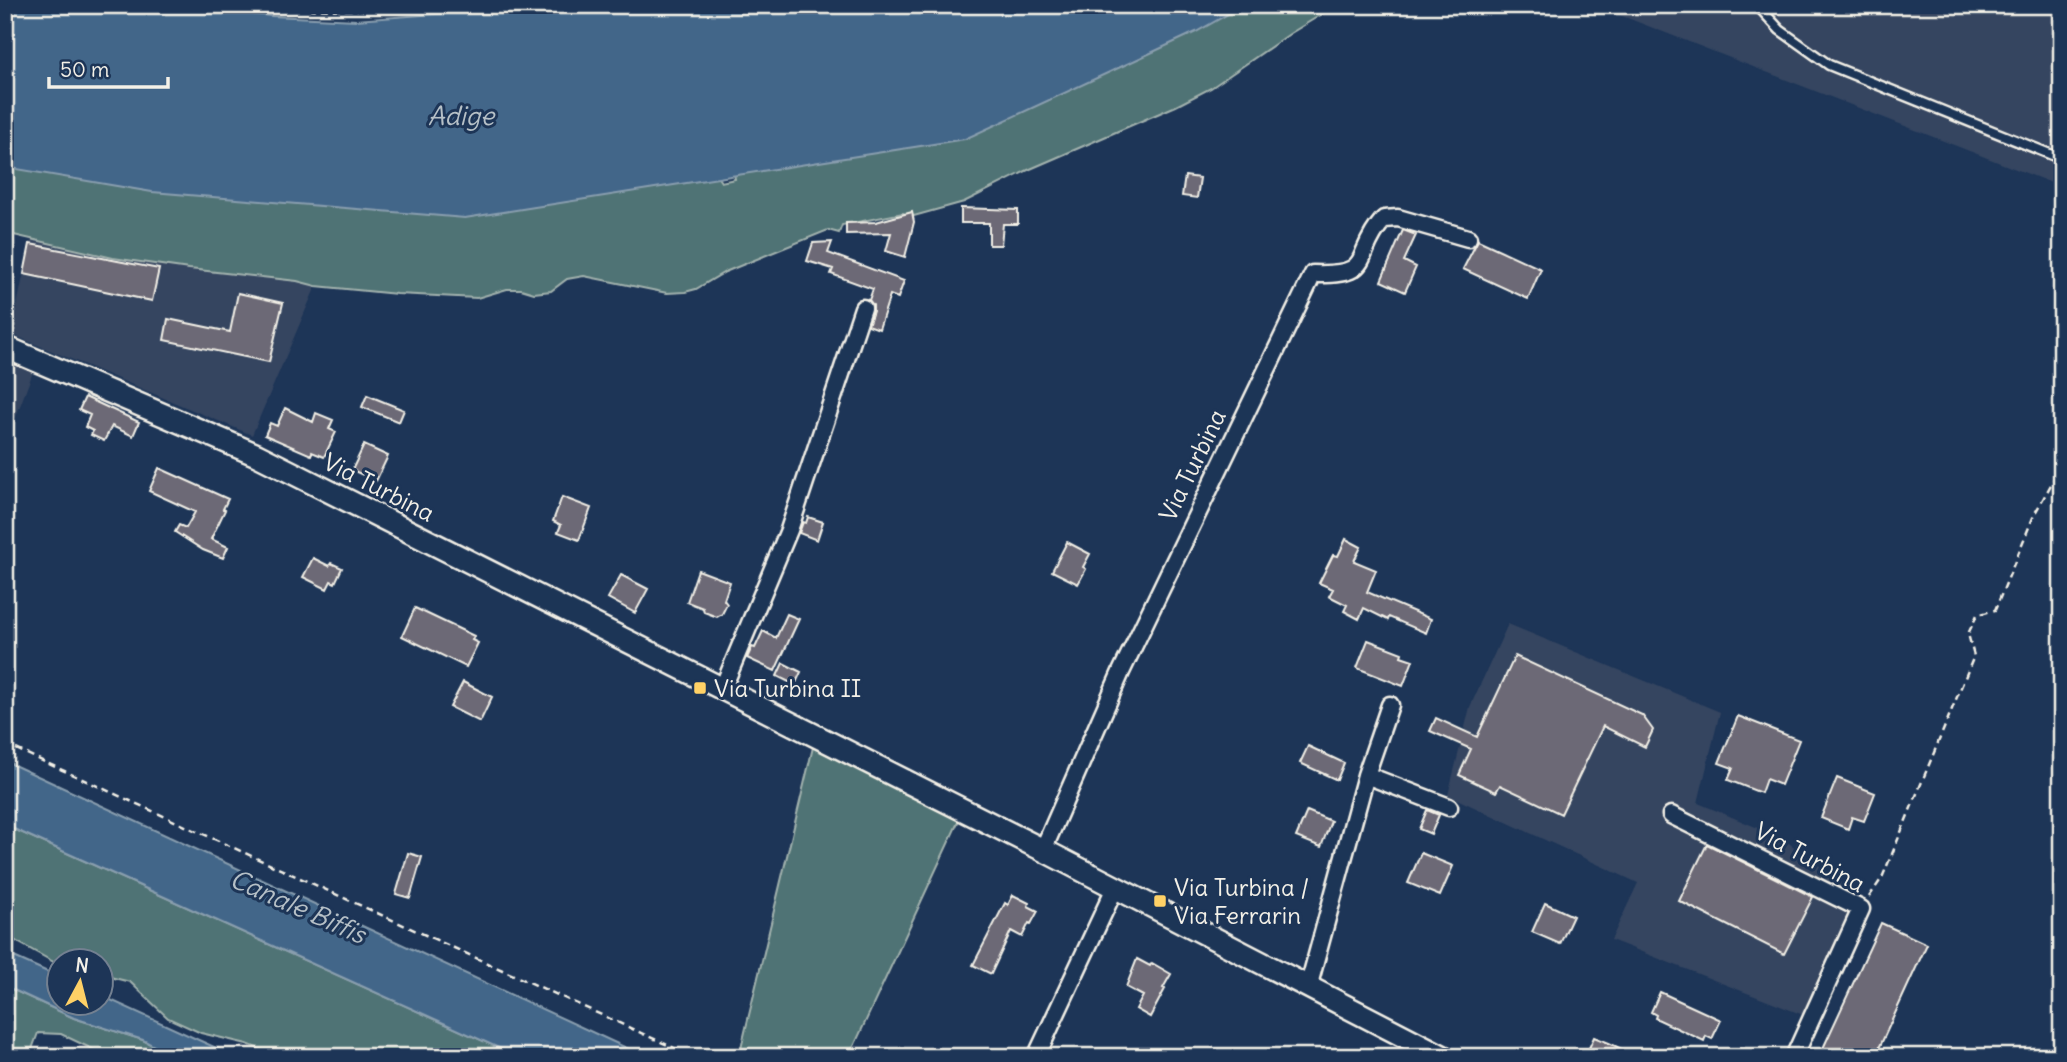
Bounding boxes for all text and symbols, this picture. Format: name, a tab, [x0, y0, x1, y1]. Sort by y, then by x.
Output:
scale bar	[49, 46, 168, 90]
text: 50 m	[60, 56, 109, 83]
water label: Adige	[428, 99, 496, 132]
street label: Via Turbina	[1152, 404, 1232, 526]
street label: Via Turbina	[318, 446, 440, 528]
place label: Via Turbina II	[714, 673, 861, 703]
marker: Via Turbina II	[692, 680, 708, 696]
street label: Via Turbina	[1750, 815, 1870, 899]
water label: Canale Biffis	[225, 861, 373, 951]
place label: Via Turbina / Via Ferrarin	[1174, 872, 1309, 930]
marker: Via Turbina / Via Ferrarin	[1152, 893, 1168, 909]
north arrow	[46, 946, 116, 1016]
text: N	[74, 952, 90, 978]

